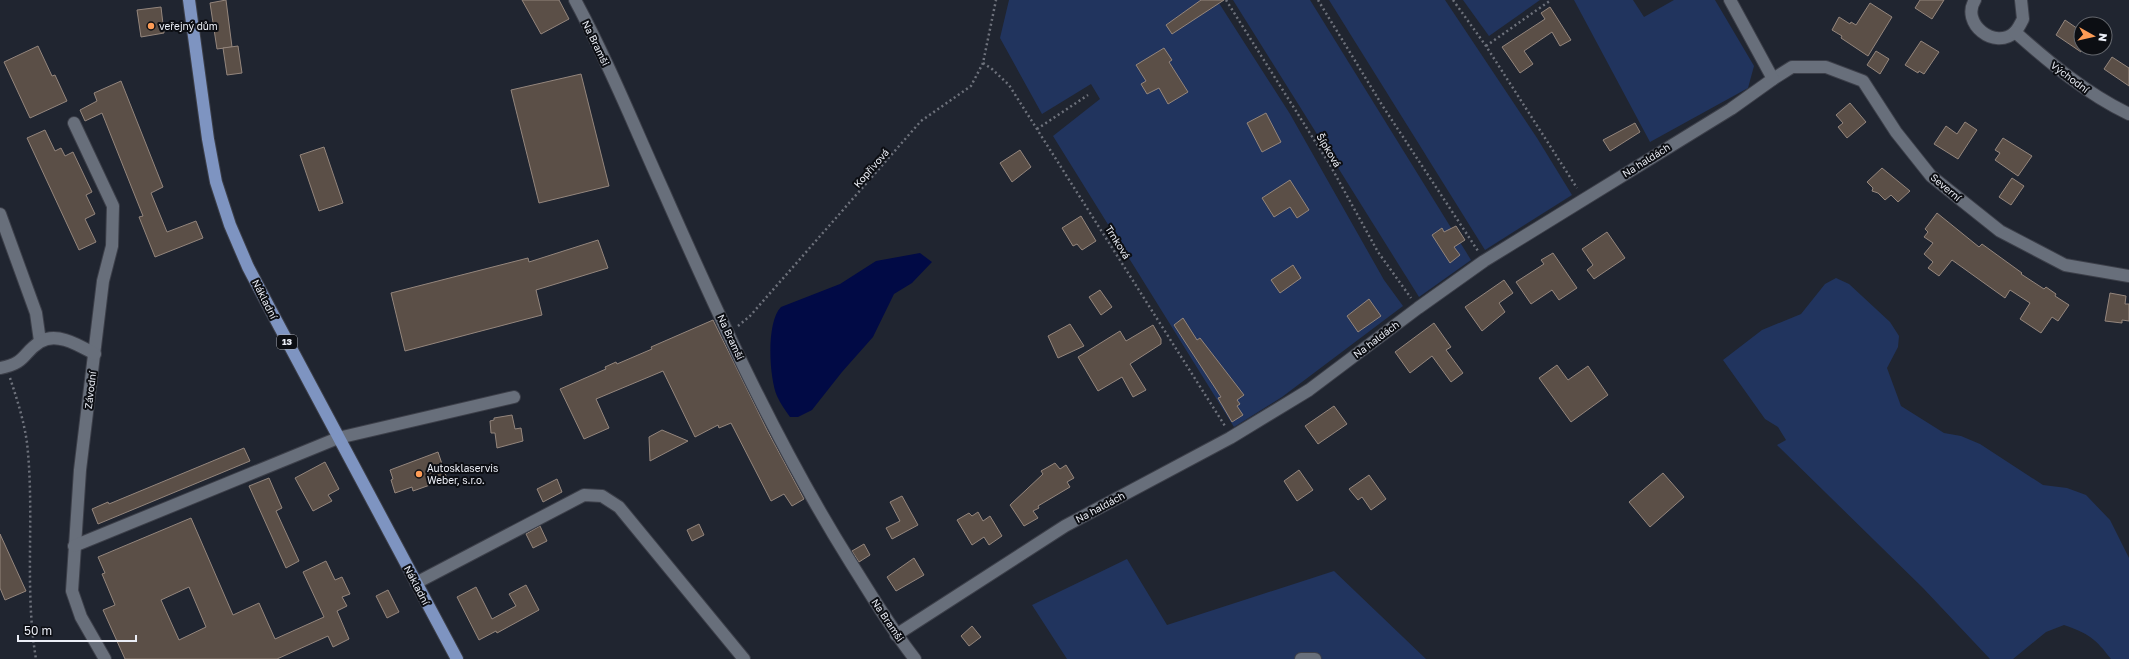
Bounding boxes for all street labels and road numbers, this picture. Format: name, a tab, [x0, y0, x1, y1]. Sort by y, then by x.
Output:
street label: Na Bramši	[580, 18, 612, 68]
street label: Východní	[2049, 59, 2093, 96]
street label: Šípková	[1314, 130, 1345, 169]
street label: Na haldách	[1620, 141, 1672, 179]
street label: Kopřivová	[851, 146, 891, 190]
street label: Severní	[1928, 171, 1965, 204]
street label: Trnková	[1103, 223, 1133, 261]
street label: Nákladní	[250, 277, 281, 322]
street label: Na Bramši	[715, 312, 747, 362]
street label: Na haldách	[1351, 318, 1401, 360]
road number: 13	[277, 335, 297, 349]
street label: Závodní	[82, 369, 98, 410]
street label: Na haldách	[1073, 489, 1127, 525]
street label: Nákladní	[402, 563, 433, 608]
street label: Na Bramši	[869, 596, 907, 644]

